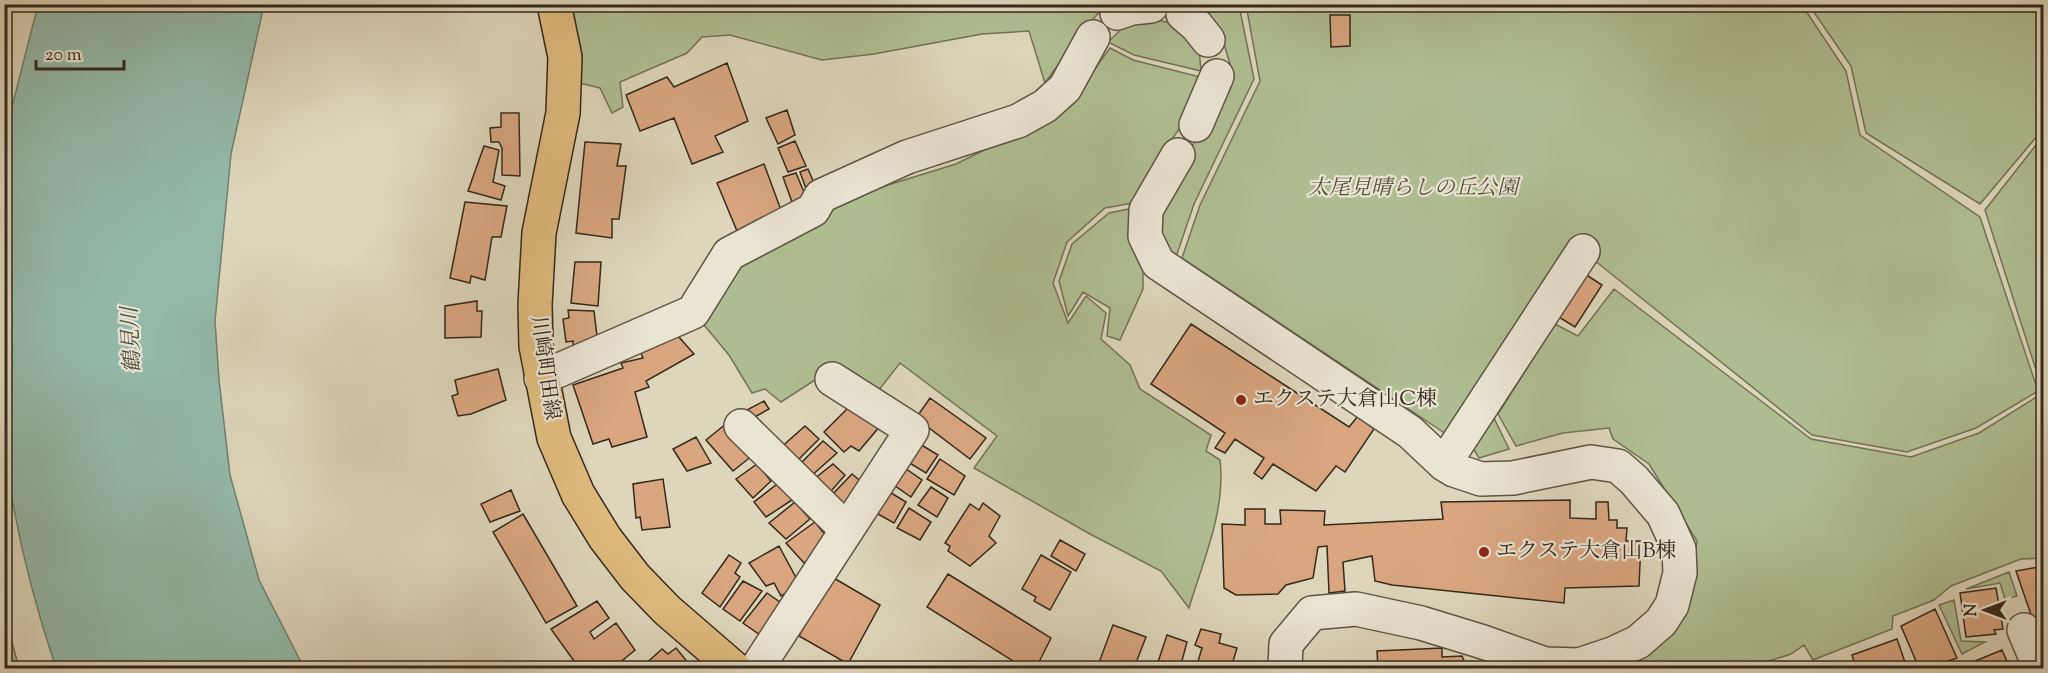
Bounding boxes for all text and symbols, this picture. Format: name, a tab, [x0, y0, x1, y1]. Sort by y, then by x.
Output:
scale bar	[36, 33, 124, 71]
text: 20 m	[45, 43, 82, 69]
park label: 太尾見晴らしの丘公園	[1308, 174, 1521, 204]
water label: 鶴見川	[115, 304, 151, 374]
street label: 川崎町田線	[522, 314, 566, 422]
place label: エクステ大倉山C棟	[1253, 385, 1437, 415]
marker: エクステ大倉山C棟	[1234, 393, 1248, 407]
place label: エクステ大倉山B棟	[1496, 537, 1677, 567]
marker: エクステ大倉山B棟	[1477, 545, 1491, 559]
north arrow	[1955, 580, 2015, 640]
text: N	[1961, 603, 1984, 616]

